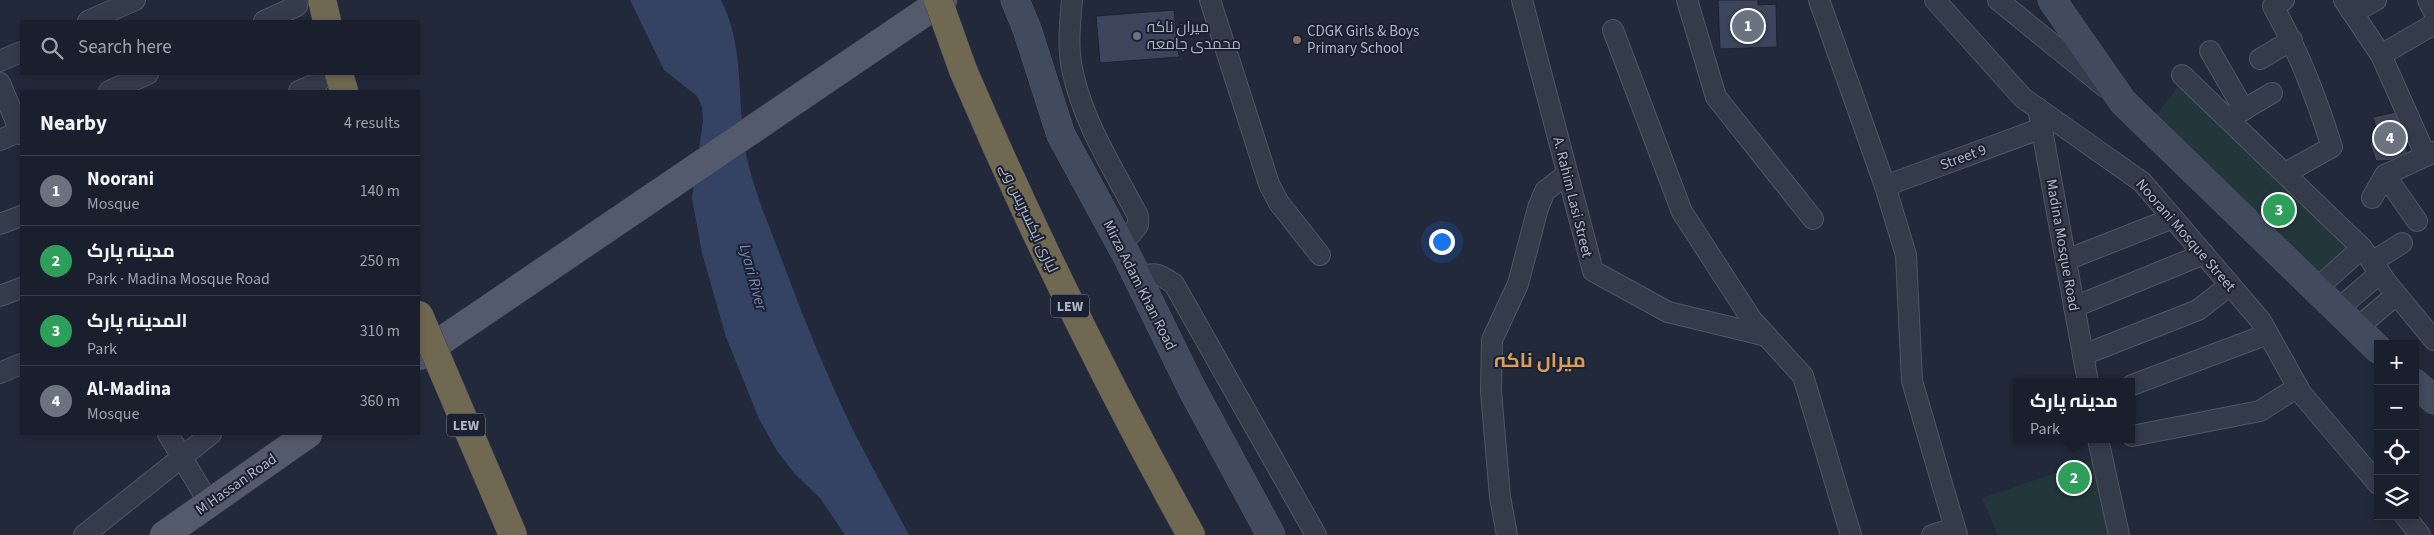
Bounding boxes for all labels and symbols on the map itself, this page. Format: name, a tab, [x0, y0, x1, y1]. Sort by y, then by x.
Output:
pin: 1	[1732, 7, 1764, 45]
place label: میران ناکہ محمدی جامعہ	[1147, 17, 1241, 55]
place label: CDGK Girls & Boys Primary School	[1307, 21, 1419, 59]
marker: میران ناکہ محمدی جامعہ	[1131, 30, 1143, 42]
marker: CDGK Girls & Boys Primary School	[1291, 34, 1303, 46]
pin: 4	[2374, 119, 2406, 157]
street label: A. Rahim Lasi Street	[1547, 135, 1598, 260]
street label: Street 9	[1937, 139, 1989, 176]
street label: لیاری ایکسپریس وے	[994, 160, 1063, 276]
street label: Noorani Mosque Street	[2131, 174, 2240, 296]
street label: Madina Mosque Road	[2041, 177, 2084, 313]
pin: 3	[2263, 191, 2295, 229]
street label: Mirza Adam Khan Road	[1098, 216, 1182, 354]
your location	[1429, 229, 1455, 255]
water label: Lyari River	[734, 242, 773, 314]
road number: LEW	[1051, 294, 1089, 318]
district label: میراں ناکہ	[1494, 347, 1586, 375]
road number: LEW	[447, 414, 485, 436]
street label: M Hassan Road	[191, 449, 281, 520]
pin: 2	[2058, 459, 2090, 497]

